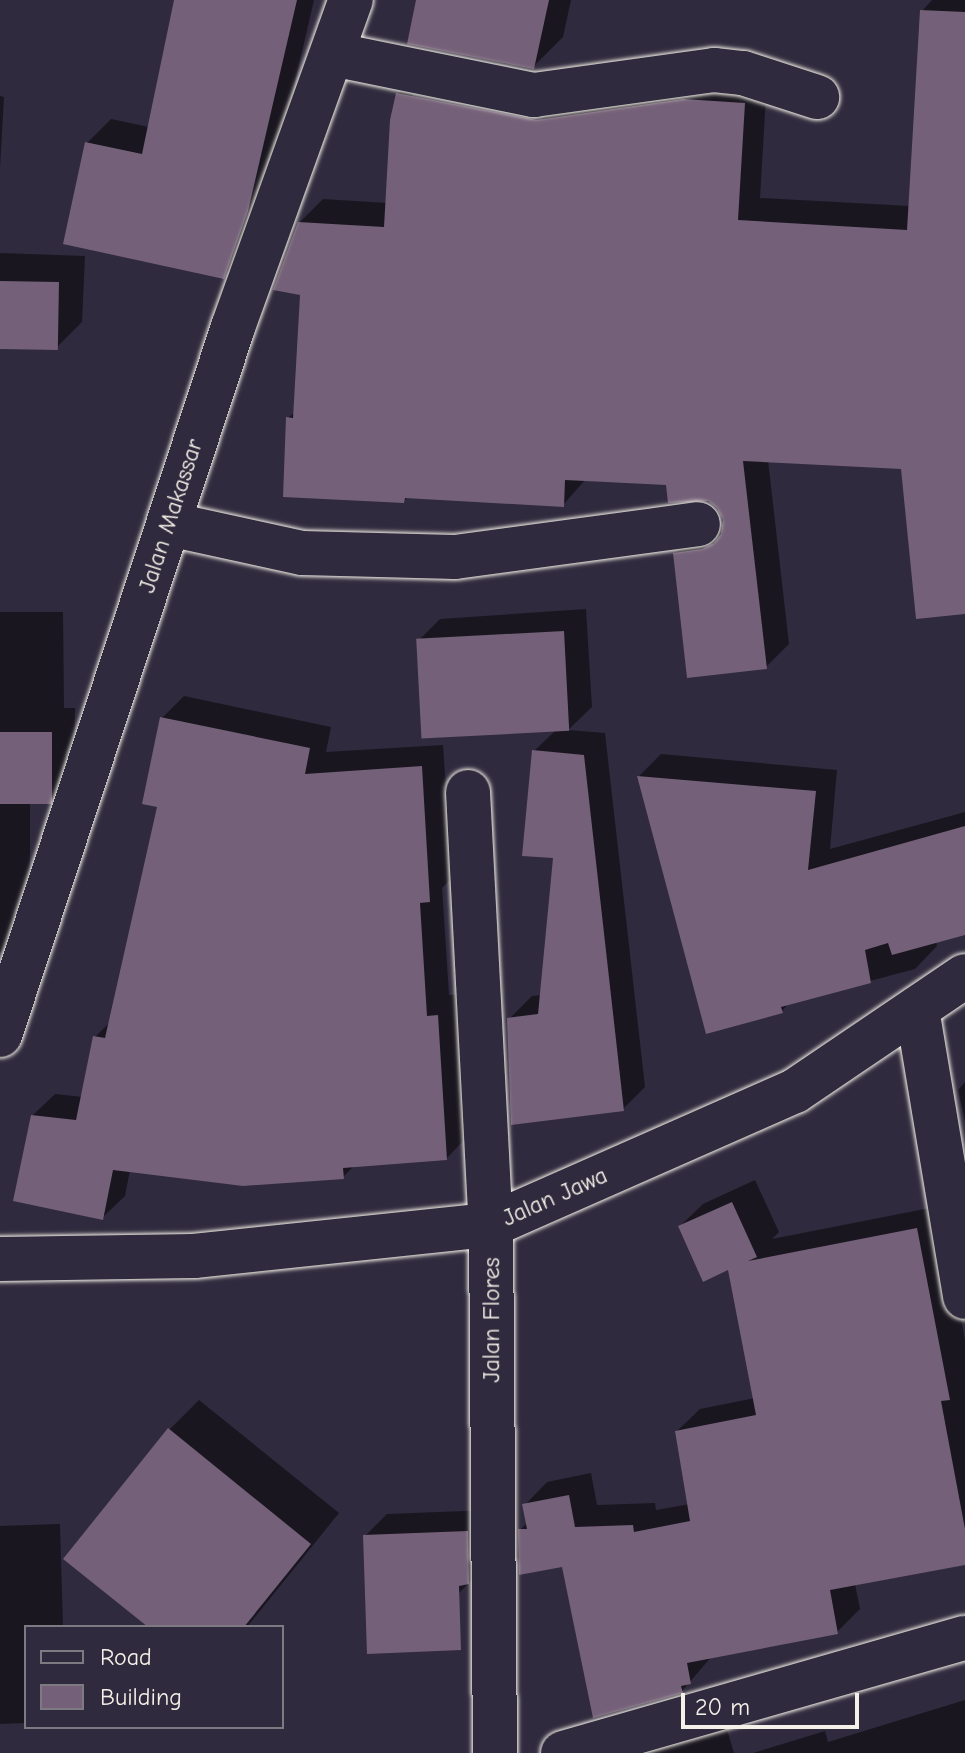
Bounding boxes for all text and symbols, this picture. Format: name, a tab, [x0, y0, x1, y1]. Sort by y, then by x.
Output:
street label: Jalan Makassar	[133, 435, 209, 597]
street label: Jalan Jawa	[498, 1161, 612, 1233]
street label: Jalan Flores	[478, 1257, 506, 1383]
legend	[24, 1625, 284, 1729]
text: Road	[100, 1643, 152, 1671]
scale bar	[685, 1677, 863, 1727]
text: Building	[100, 1683, 182, 1711]
text: 20 m	[695, 1693, 750, 1721]

